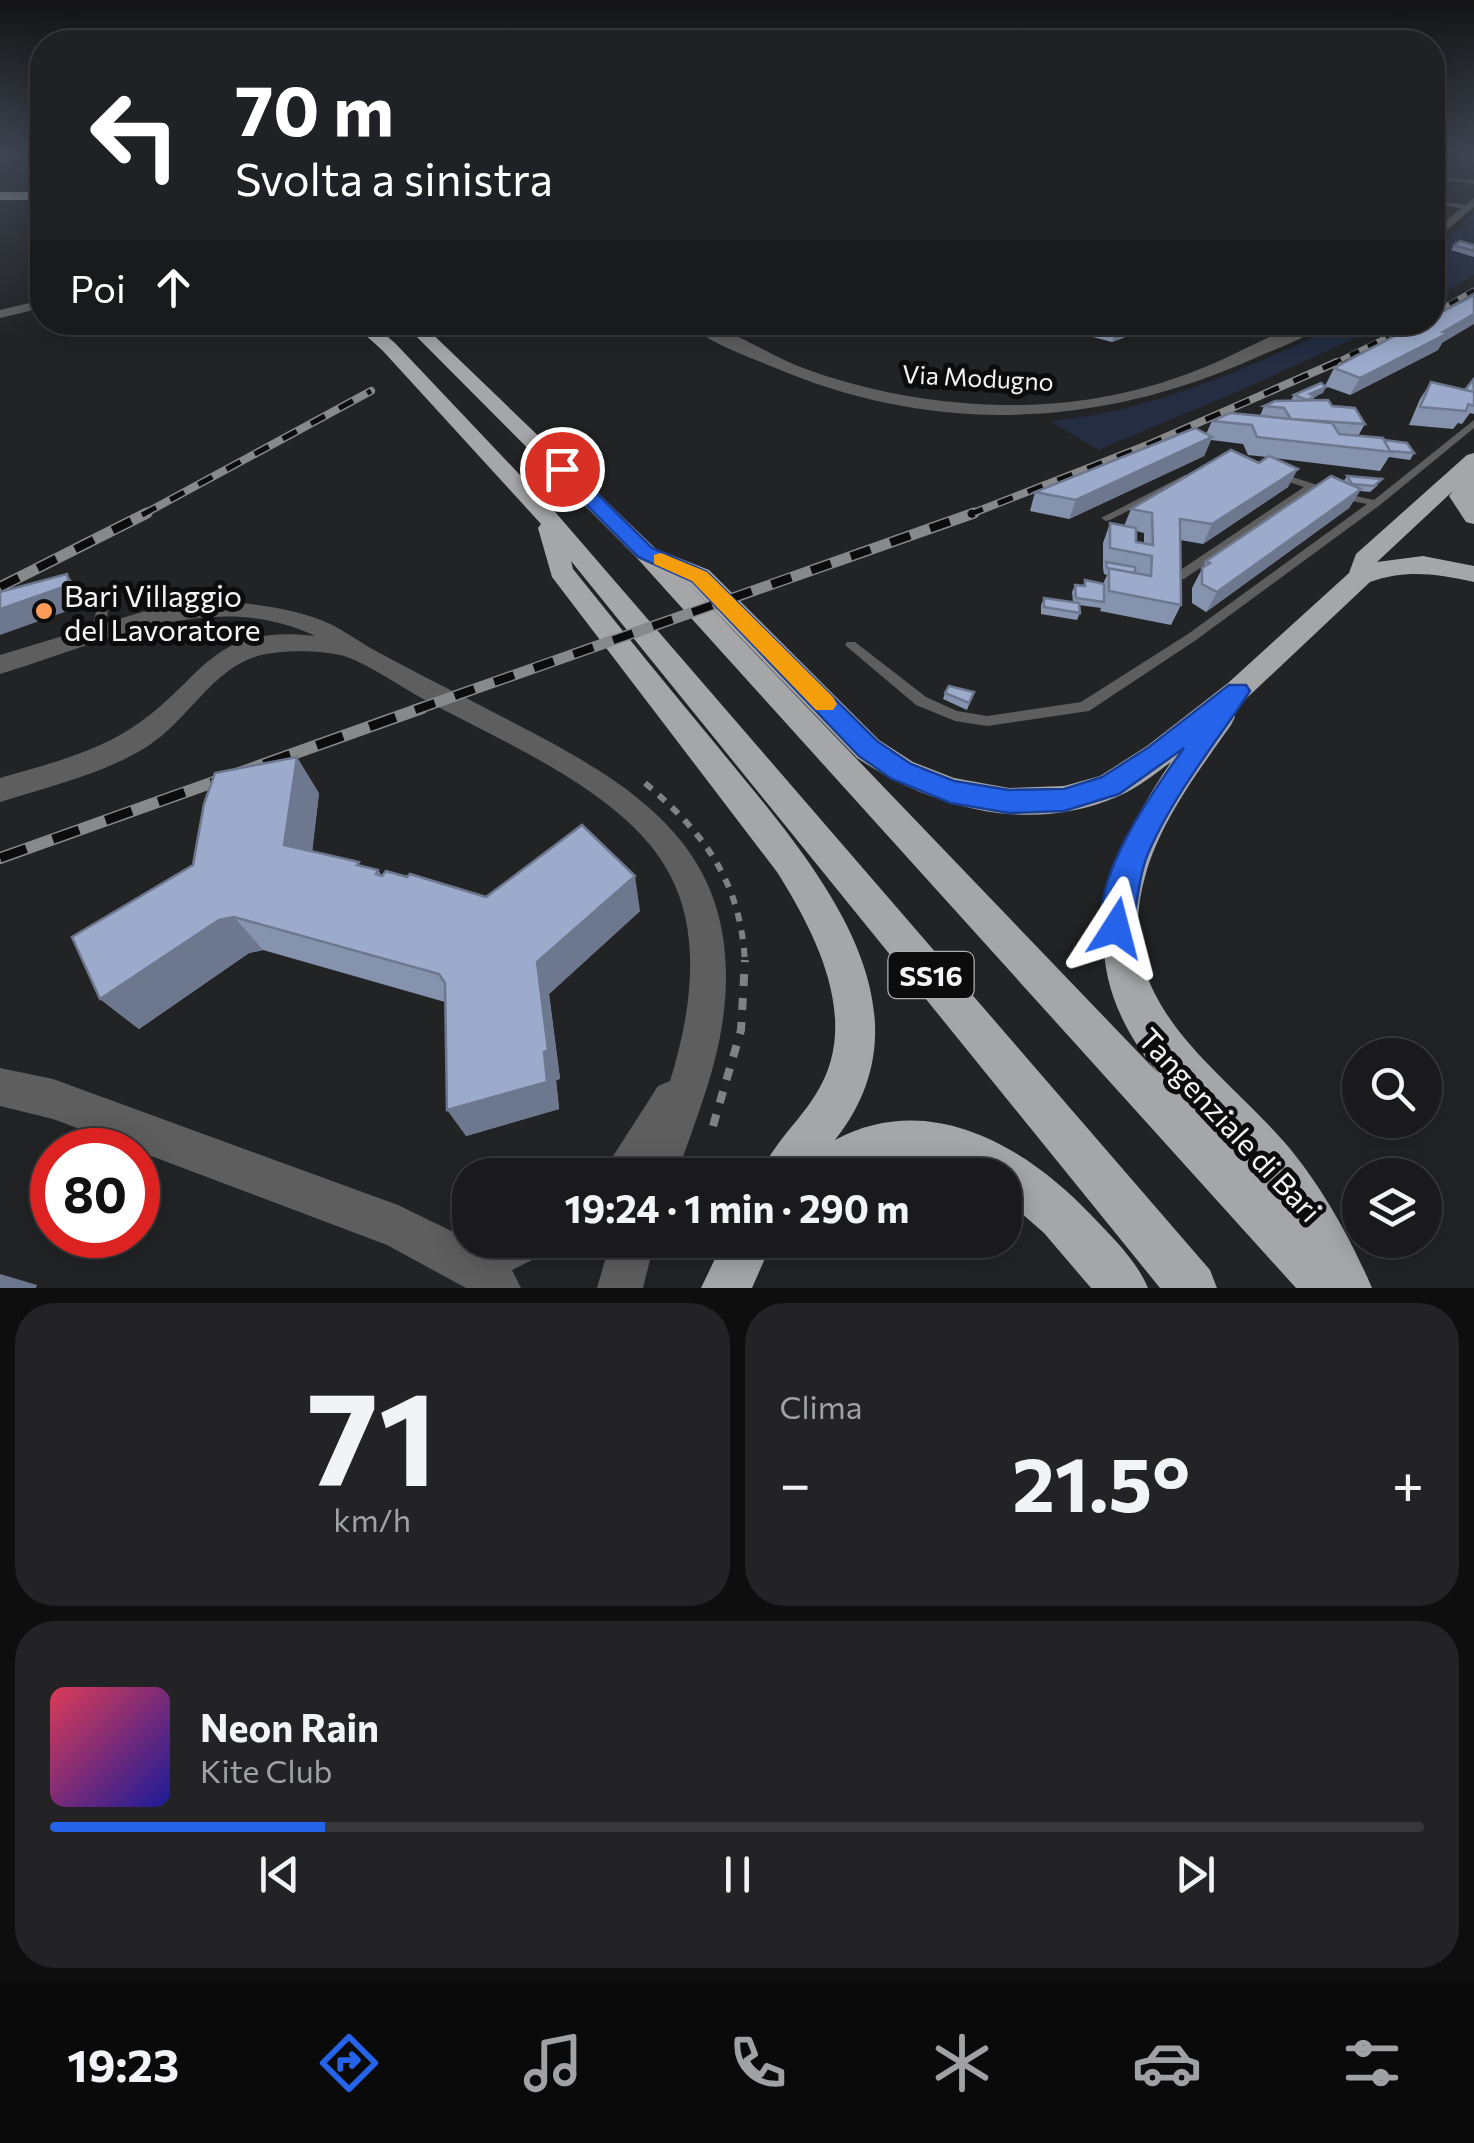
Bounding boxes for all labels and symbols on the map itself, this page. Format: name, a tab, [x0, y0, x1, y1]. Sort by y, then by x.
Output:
street label: Via Modugno	[902, 358, 1054, 396]
pin	[520, 427, 605, 512]
place label: Bari Villaggio del Lavoratore	[64, 576, 261, 647]
marker: Bari Villaggio del Lavoratore	[33, 600, 55, 622]
position arrow	[1064, 876, 1168, 980]
road number: SS16	[888, 952, 974, 998]
street label: Tangenziale di Bari	[1132, 1019, 1330, 1229]
speed limit sign: 80	[30, 1128, 160, 1258]

